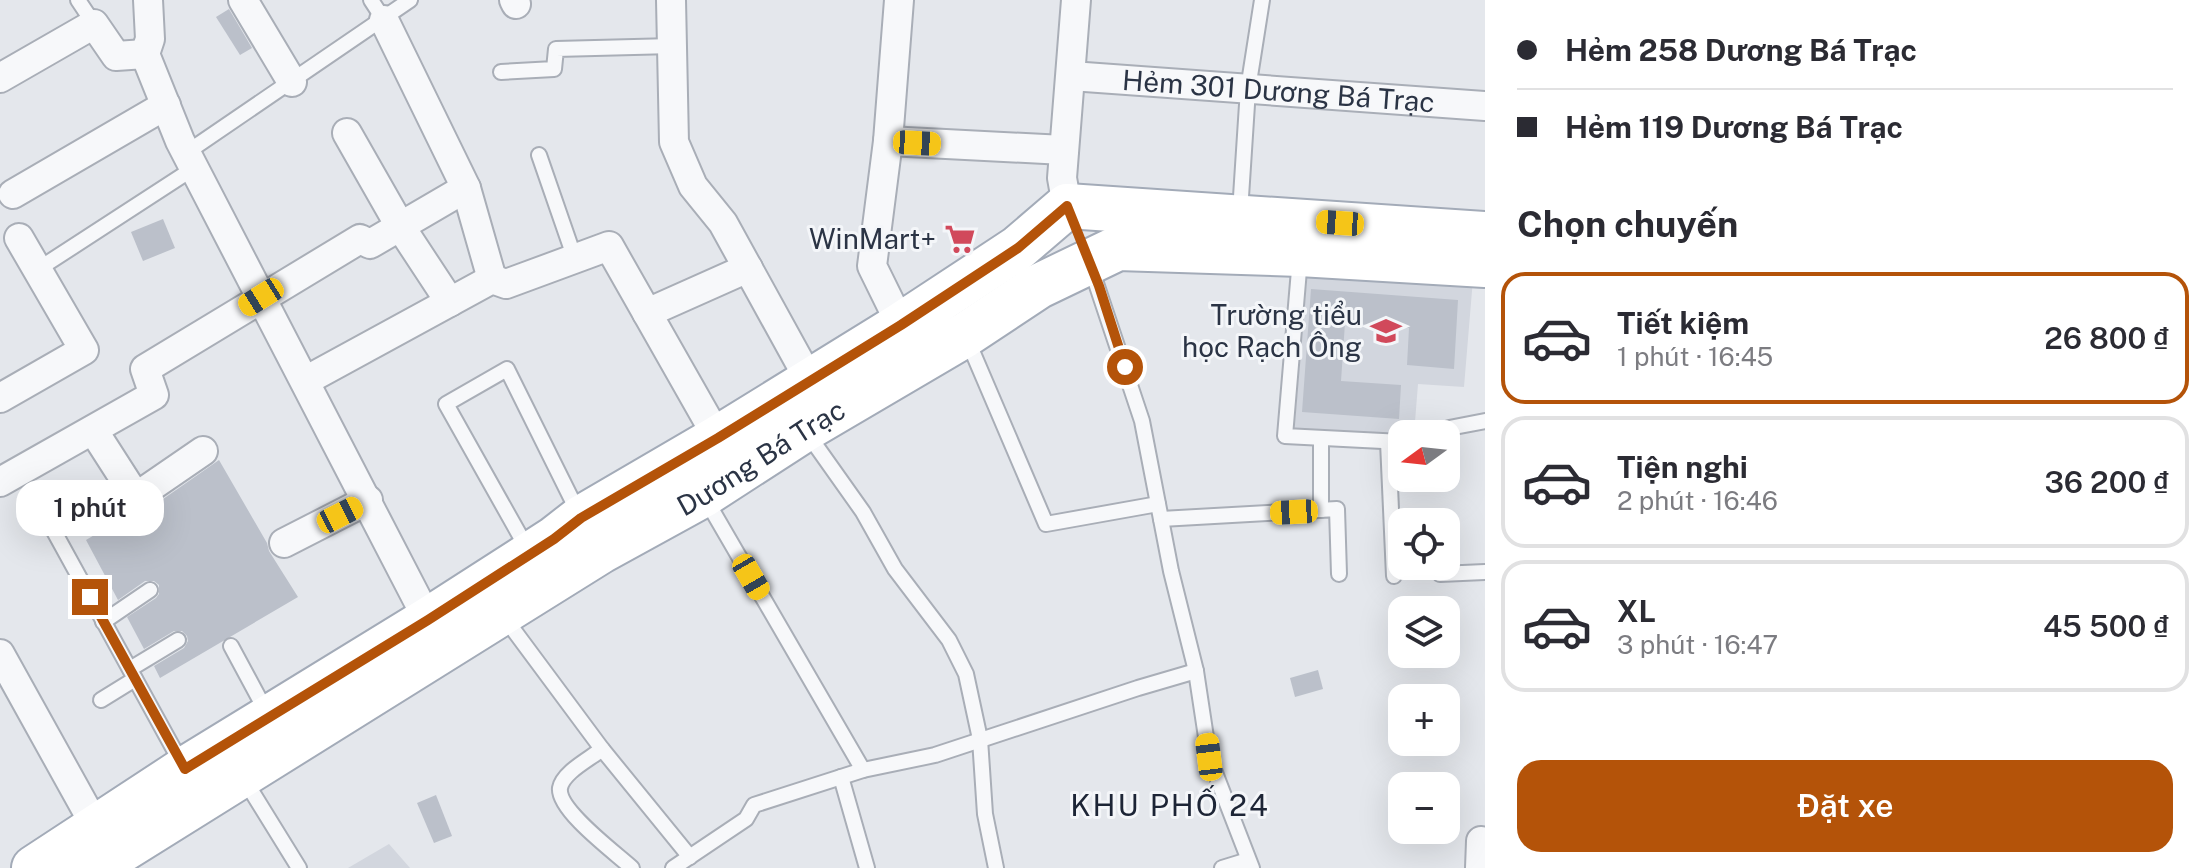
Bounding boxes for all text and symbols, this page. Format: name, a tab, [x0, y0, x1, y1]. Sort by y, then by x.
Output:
text: Hẻm 258 Dương Bá Trạc	[1565, 32, 1917, 68]
street label: Hẻm 301 Dương Bá Trạc	[1121, 63, 1436, 118]
text: Hẻm 119 Dương Bá Trạc	[1565, 109, 1903, 145]
car	[892, 130, 942, 156]
text: Chọn chuyến	[1517, 203, 1738, 245]
car	[1315, 209, 1365, 237]
place label: WinMart+	[809, 222, 936, 255]
supermarket icon: WinMart+	[943, 222, 977, 256]
car	[234, 274, 288, 320]
place label: Trường tiểu học Rạch Ông	[1182, 298, 1362, 363]
icon: car	[1521, 302, 1593, 374]
text: Tiết kiệm	[1617, 305, 1749, 341]
school or university icon: Trường tiểu học Rạch Ông	[1369, 314, 1403, 348]
text: 26 800 ₫	[2044, 320, 2169, 356]
text: 1 phút · 16:45	[1617, 341, 1773, 372]
route start	[1107, 349, 1143, 385]
street label: Dương Bá Trạc	[671, 392, 851, 522]
north arrow	[1388, 420, 1460, 492]
map controls	[1388, 420, 1460, 844]
icon: car	[1521, 446, 1593, 518]
text: Tiện nghi	[1617, 449, 1748, 485]
text: 36 200 ₫	[2045, 464, 2169, 500]
callout: 1 phút	[16, 481, 164, 537]
text: 2 phút · 16:46	[1617, 485, 1778, 516]
text: 1 phút	[53, 492, 127, 523]
car	[313, 493, 367, 537]
car	[1269, 499, 1319, 525]
button: locate	[1388, 508, 1460, 580]
car	[729, 550, 773, 604]
route end	[72, 579, 108, 615]
icon: car	[1521, 590, 1593, 662]
text: XL	[1617, 593, 1656, 629]
button: layers	[1388, 596, 1460, 668]
text: 45 500 ₫	[2043, 608, 2169, 644]
text: 3 phút · 16:47	[1617, 629, 1778, 660]
button: +	[1388, 684, 1460, 756]
car	[1194, 732, 1224, 782]
button: Đặt xe	[1517, 760, 2173, 852]
button: −	[1388, 772, 1460, 844]
district label: KHU PHỐ 24	[1070, 785, 1270, 823]

